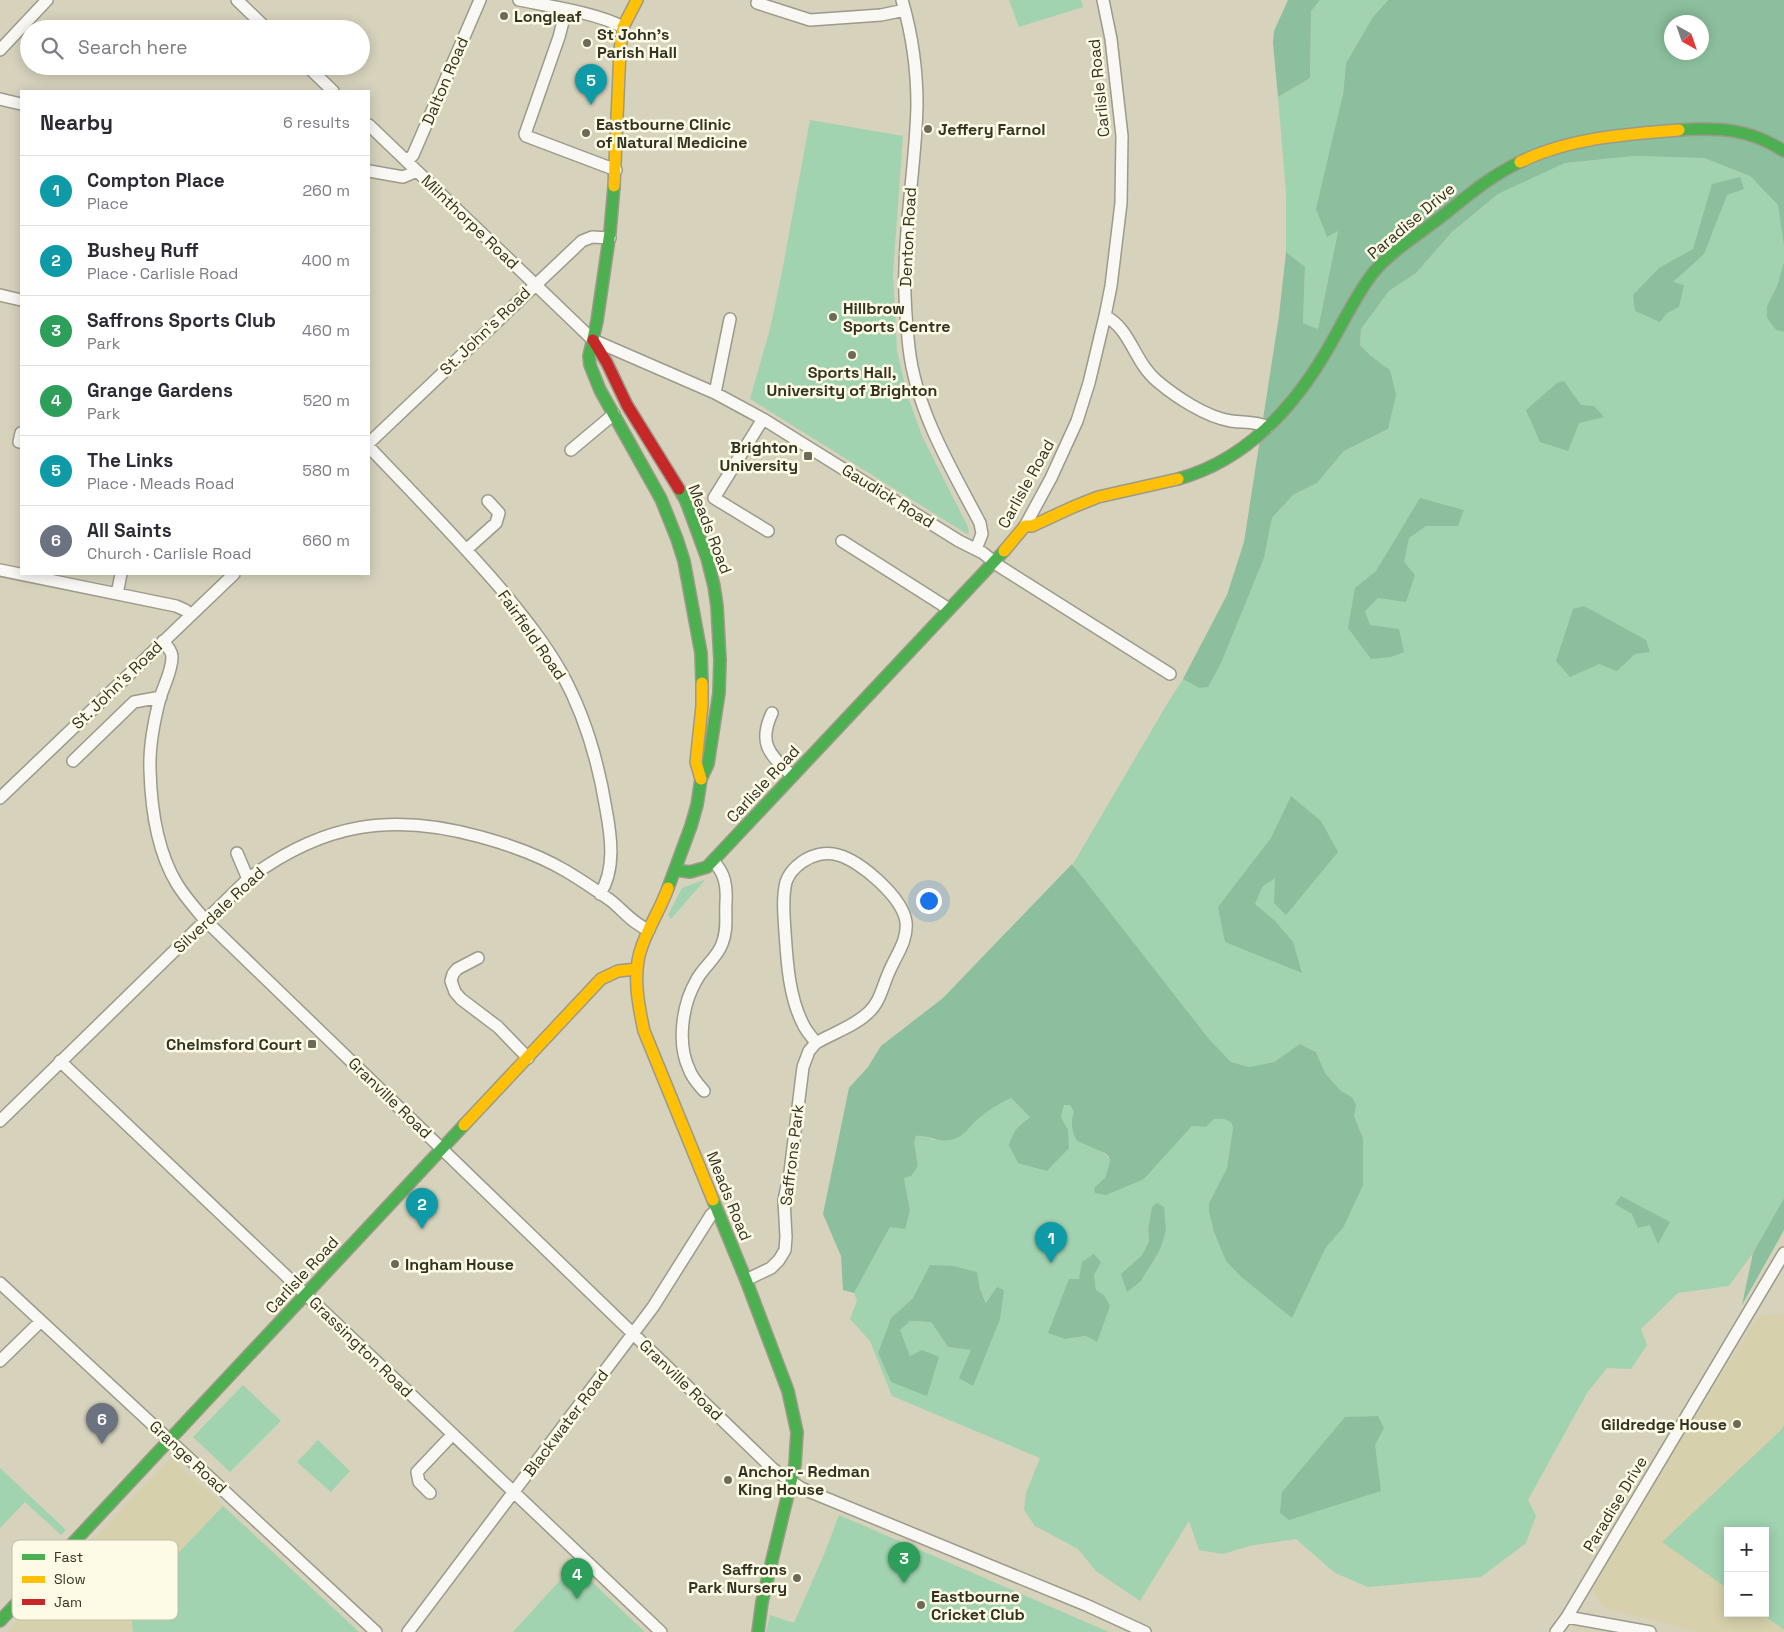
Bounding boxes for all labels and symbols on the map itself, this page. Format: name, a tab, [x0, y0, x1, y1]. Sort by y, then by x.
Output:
place label: Longleaf	[514, 6, 582, 27]
marker: Longleaf	[498, 10, 510, 22]
north arrow	[1664, 15, 1709, 60]
place label: St John's Parish Hall	[597, 24, 677, 63]
street label: Dalton Road	[417, 34, 473, 128]
marker: St John's Parish Hall	[581, 37, 593, 49]
street label: Carlisle Road	[1083, 38, 1115, 138]
pin: 5	[575, 64, 607, 105]
place label: Eastbourne Clinic of Natural Medicine	[596, 114, 747, 153]
place label: Jeffery Farnol	[938, 119, 1045, 140]
marker: Jeffery Farnol	[922, 123, 934, 135]
marker: Eastbourne Clinic of Natural Medicine	[580, 127, 592, 139]
street label: Milnthorpe Road	[417, 170, 523, 274]
street label: Paradise Drive	[1363, 178, 1459, 264]
street label: Denton Road	[895, 187, 921, 287]
street label: St. John's Road	[435, 282, 535, 380]
place label: Hillbrow Sports Centre	[843, 298, 951, 337]
marker: Hillbrow Sports Centre	[827, 311, 839, 323]
marker: Sports Hall, University of Brighton	[846, 349, 858, 361]
place label: Sports Hall, University of Brighton	[767, 362, 937, 401]
street label: Carlisle Road	[993, 436, 1059, 532]
place label: Brighton University	[719, 437, 798, 476]
marker: Brighton University	[802, 450, 814, 462]
street label: Gaudick Road	[838, 459, 938, 533]
street label: Meads Road	[683, 481, 737, 577]
street label: Fairfield Road	[493, 586, 571, 684]
street label: St. John's Road	[67, 636, 167, 734]
street label: Carlisle Road	[722, 741, 804, 827]
street label: Silverdale Road	[169, 862, 269, 958]
your location	[916, 888, 942, 914]
place label: Chelmsford Court	[166, 1034, 302, 1055]
marker: Chelmsford Court	[306, 1038, 318, 1050]
street label: Granville Road	[344, 1053, 436, 1143]
street label: Saffrons Park	[775, 1103, 809, 1207]
street label: Meads Road	[702, 1148, 756, 1244]
pin: 2	[406, 1188, 438, 1229]
pin: 1	[1035, 1222, 1067, 1263]
street label: Carlisle Road	[261, 1232, 343, 1318]
place label: Ingham House	[405, 1254, 514, 1275]
marker: Ingham House	[389, 1258, 401, 1270]
street label: Grassington Road	[305, 1292, 417, 1402]
street label: Granville Road	[635, 1335, 727, 1425]
street label: Blackwater Road	[519, 1365, 613, 1481]
pin: 6	[86, 1403, 118, 1444]
place label: Gildredge House	[1601, 1414, 1727, 1435]
street label: Grange Road	[145, 1416, 231, 1498]
marker: Gildredge House	[1731, 1418, 1743, 1430]
street label: Paradise Drive	[1578, 1452, 1652, 1556]
place label: Anchor - Redman King House	[738, 1461, 870, 1500]
marker: Anchor - Redman King House	[722, 1474, 734, 1486]
legend	[12, 1540, 178, 1620]
pin: 3	[888, 1542, 920, 1583]
text: Fast	[54, 1548, 83, 1566]
pin: 4	[561, 1558, 593, 1599]
place label: Saffrons Park Nursery	[688, 1559, 787, 1598]
text: Slow	[54, 1570, 86, 1588]
marker: Saffrons Park Nursery	[791, 1572, 803, 1584]
place label: Eastbourne Cricket Club	[931, 1586, 1025, 1625]
text: Jam	[54, 1593, 82, 1611]
marker: Eastbourne Cricket Club	[915, 1599, 927, 1611]

